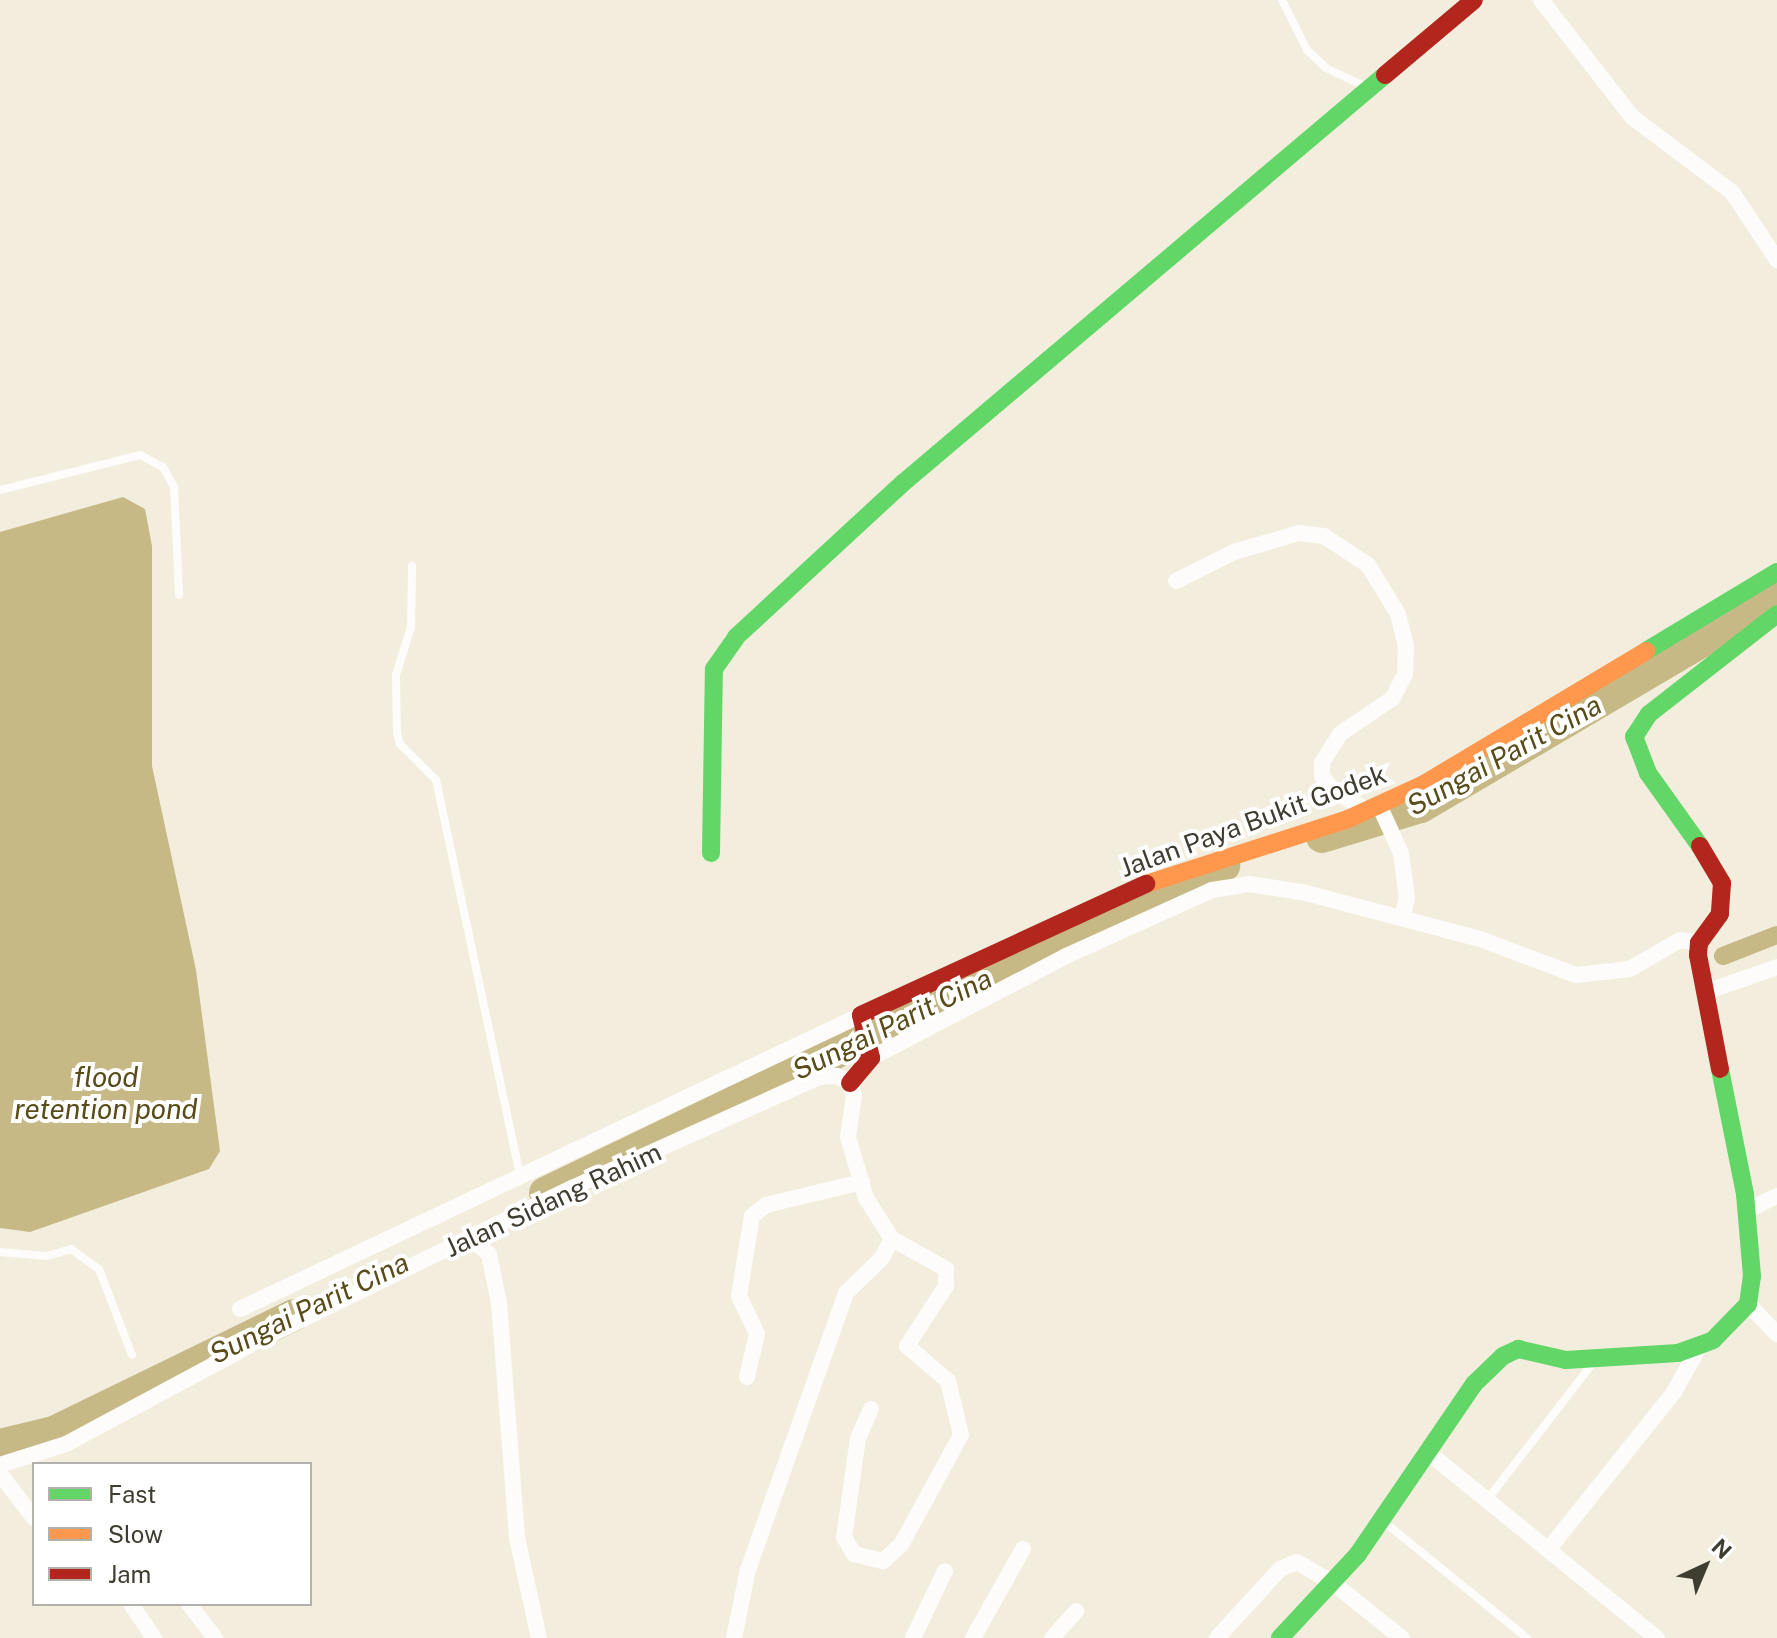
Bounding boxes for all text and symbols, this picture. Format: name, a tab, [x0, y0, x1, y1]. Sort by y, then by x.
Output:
water label: Sungai Parit Cina	[1401, 688, 1607, 822]
street label: Jalan Paya Bukit Godek	[1116, 758, 1390, 884]
water label: Sungai Parit Cina	[787, 961, 997, 1087]
water label: flood retention pond	[14, 1060, 198, 1126]
street label: Jalan Sidang Rahim	[440, 1136, 666, 1264]
water label: Sungai Parit Cina	[204, 1245, 414, 1371]
legend	[32, 1462, 312, 1606]
text: Fast	[108, 1480, 156, 1508]
text: Slow	[108, 1520, 163, 1548]
north arrow	[1665, 1526, 1745, 1606]
text: N	[1706, 1533, 1737, 1564]
text: Jam	[108, 1560, 151, 1588]

